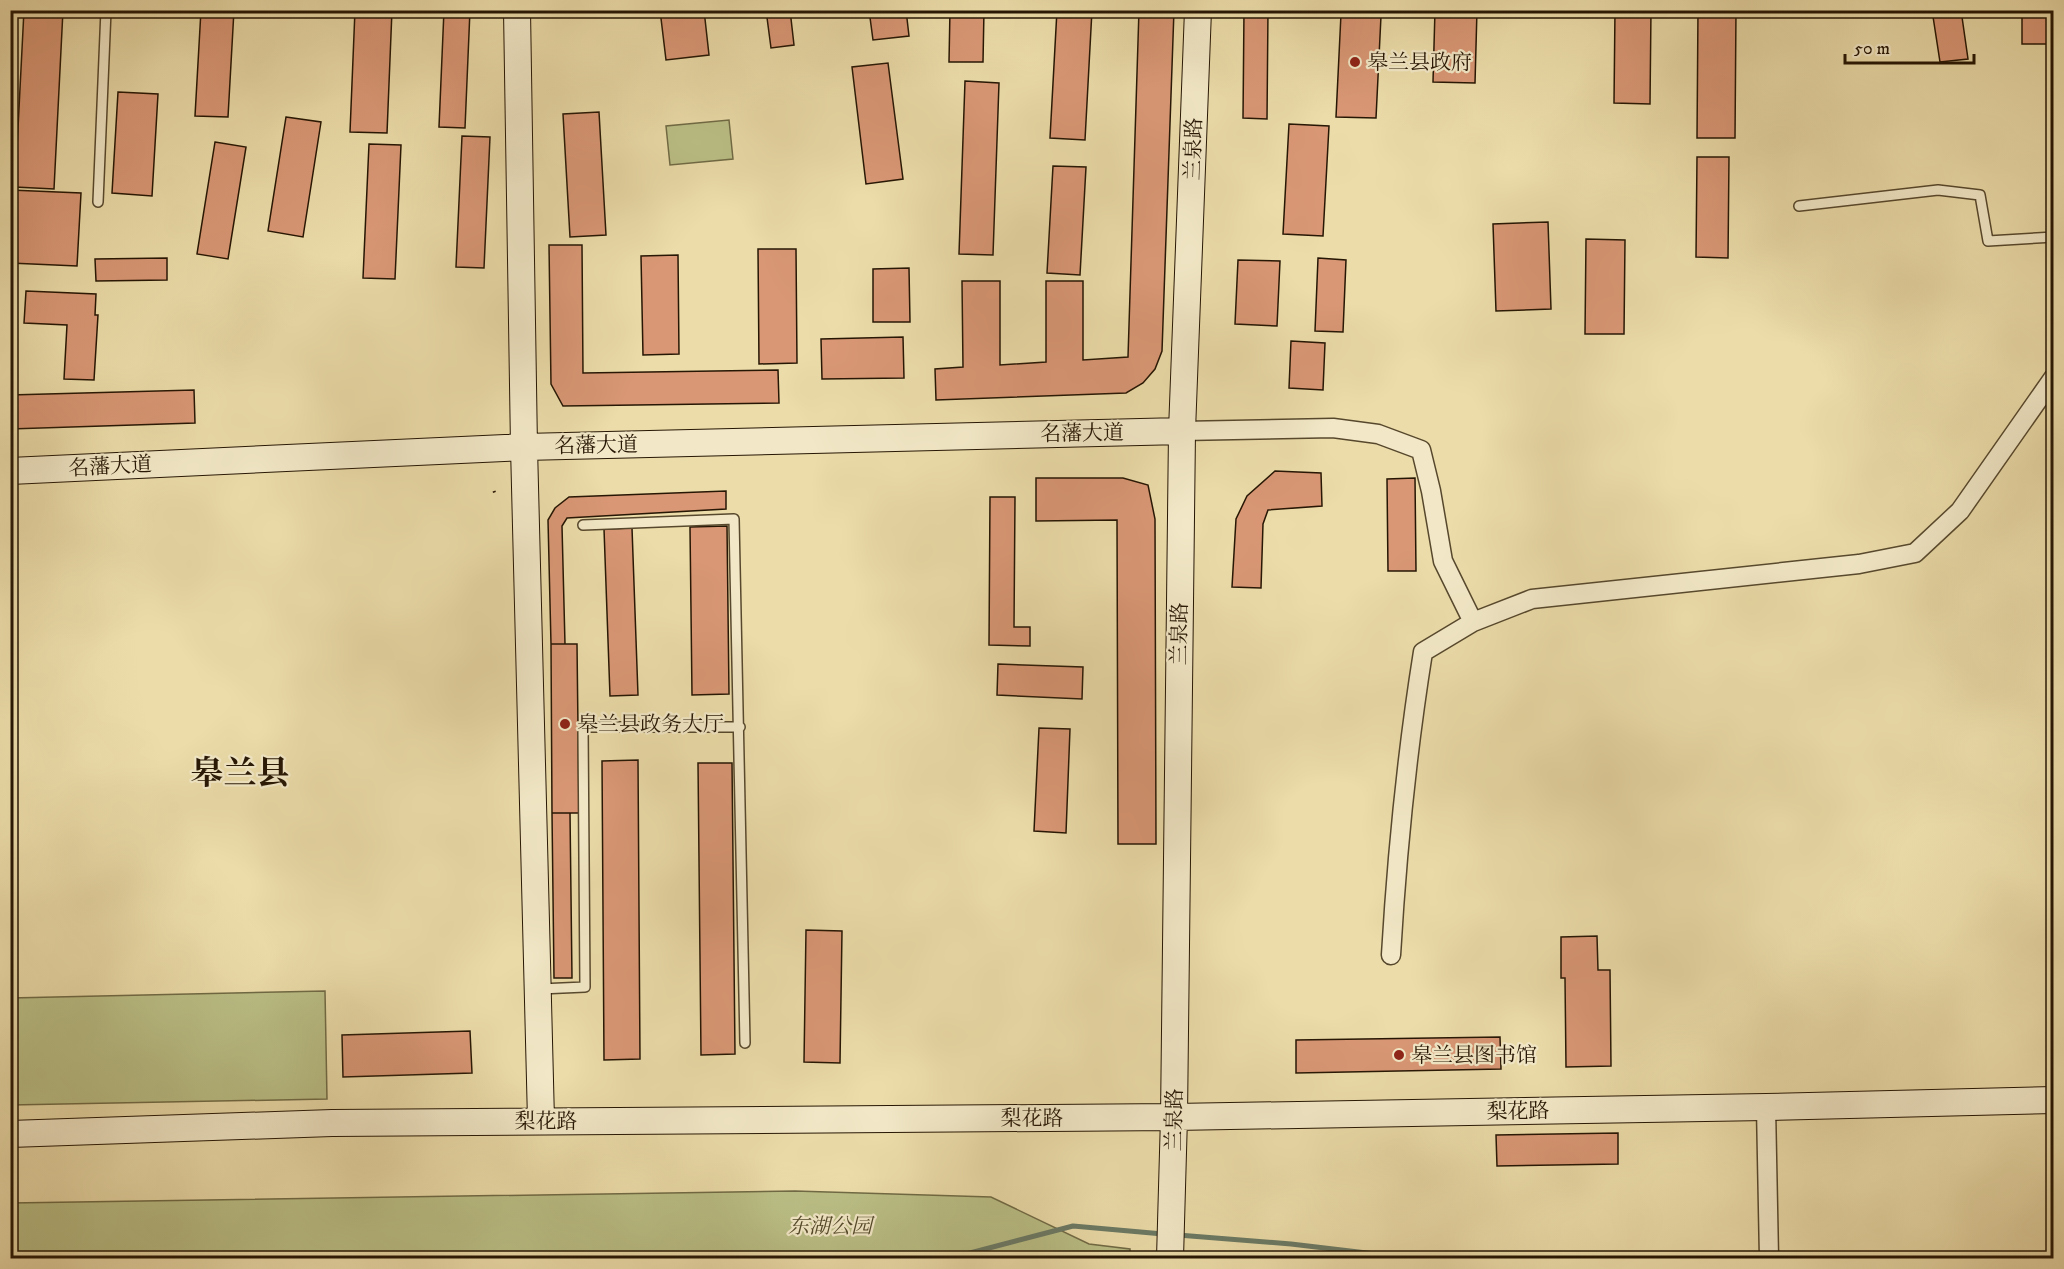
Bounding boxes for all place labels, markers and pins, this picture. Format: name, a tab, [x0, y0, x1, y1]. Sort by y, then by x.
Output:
place label: 皋兰县政府	[1367, 50, 1472, 76]
marker: 皋兰县政府	[1348, 55, 1362, 69]
place label: 皋兰县政务大厅	[577, 712, 724, 738]
marker: 皋兰县政务大厅	[558, 717, 572, 731]
place label: 皋兰县图书馆	[1411, 1043, 1537, 1069]
marker: 皋兰县图书馆	[1392, 1048, 1406, 1062]

